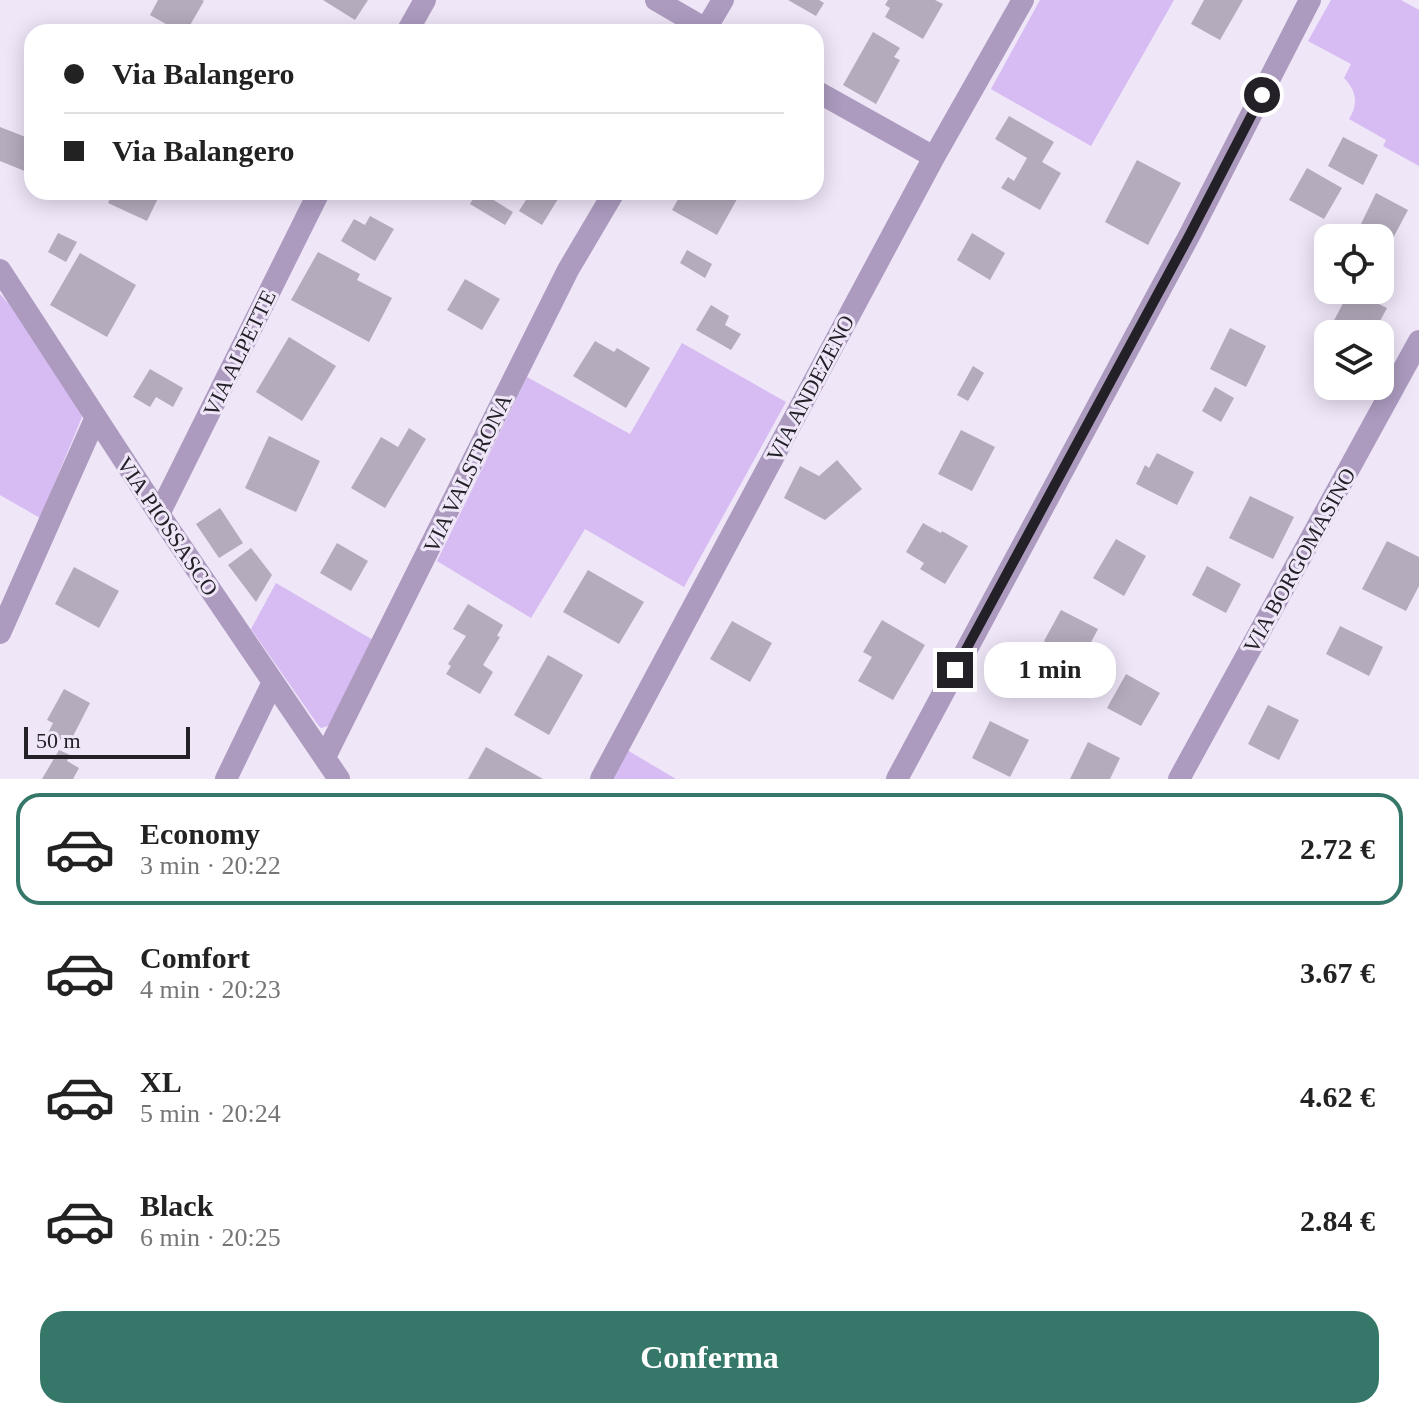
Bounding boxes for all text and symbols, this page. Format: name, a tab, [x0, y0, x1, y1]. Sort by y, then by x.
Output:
text: Via Balangero	[112, 57, 295, 90]
route start	[1244, 77, 1280, 113]
text: Via Balangero	[112, 134, 295, 167]
map controls	[1314, 224, 1394, 400]
button: locate	[1314, 224, 1394, 304]
street label: VIA ALPETTE	[198, 286, 281, 420]
street label: VIA ANDEZENO	[761, 311, 859, 466]
button: layers	[1314, 320, 1394, 400]
street label: VIA VALSTRONA	[418, 390, 517, 557]
street label: VIA PIOSSASCO	[112, 452, 223, 600]
street label: VIA BORGOMASINO	[1238, 464, 1361, 657]
callout: 1 min	[983, 642, 1115, 698]
route end	[937, 652, 973, 688]
text: 1 min	[1019, 655, 1081, 684]
scale bar	[24, 723, 190, 759]
text: 50 m	[36, 728, 81, 753]
icon: car	[44, 813, 116, 885]
text: Economy	[140, 817, 260, 850]
text: 2.72 €	[1300, 832, 1375, 865]
text: 3 min · 20:22	[140, 851, 281, 880]
icon: car	[44, 937, 116, 1009]
text: Comfort	[140, 941, 250, 974]
text: 3.67 €	[1300, 956, 1375, 989]
text: 4 min · 20:23	[140, 975, 281, 1004]
icon: car	[44, 1061, 116, 1133]
text: XL	[140, 1065, 182, 1098]
text: 4.62 €	[1300, 1080, 1375, 1113]
text: 5 min · 20:24	[140, 1099, 281, 1128]
icon: car	[44, 1185, 116, 1257]
text: Black	[140, 1189, 213, 1222]
text: 2.84 €	[1300, 1204, 1375, 1237]
text: 6 min · 20:25	[140, 1223, 281, 1252]
button: Conferma	[40, 1311, 1379, 1403]

